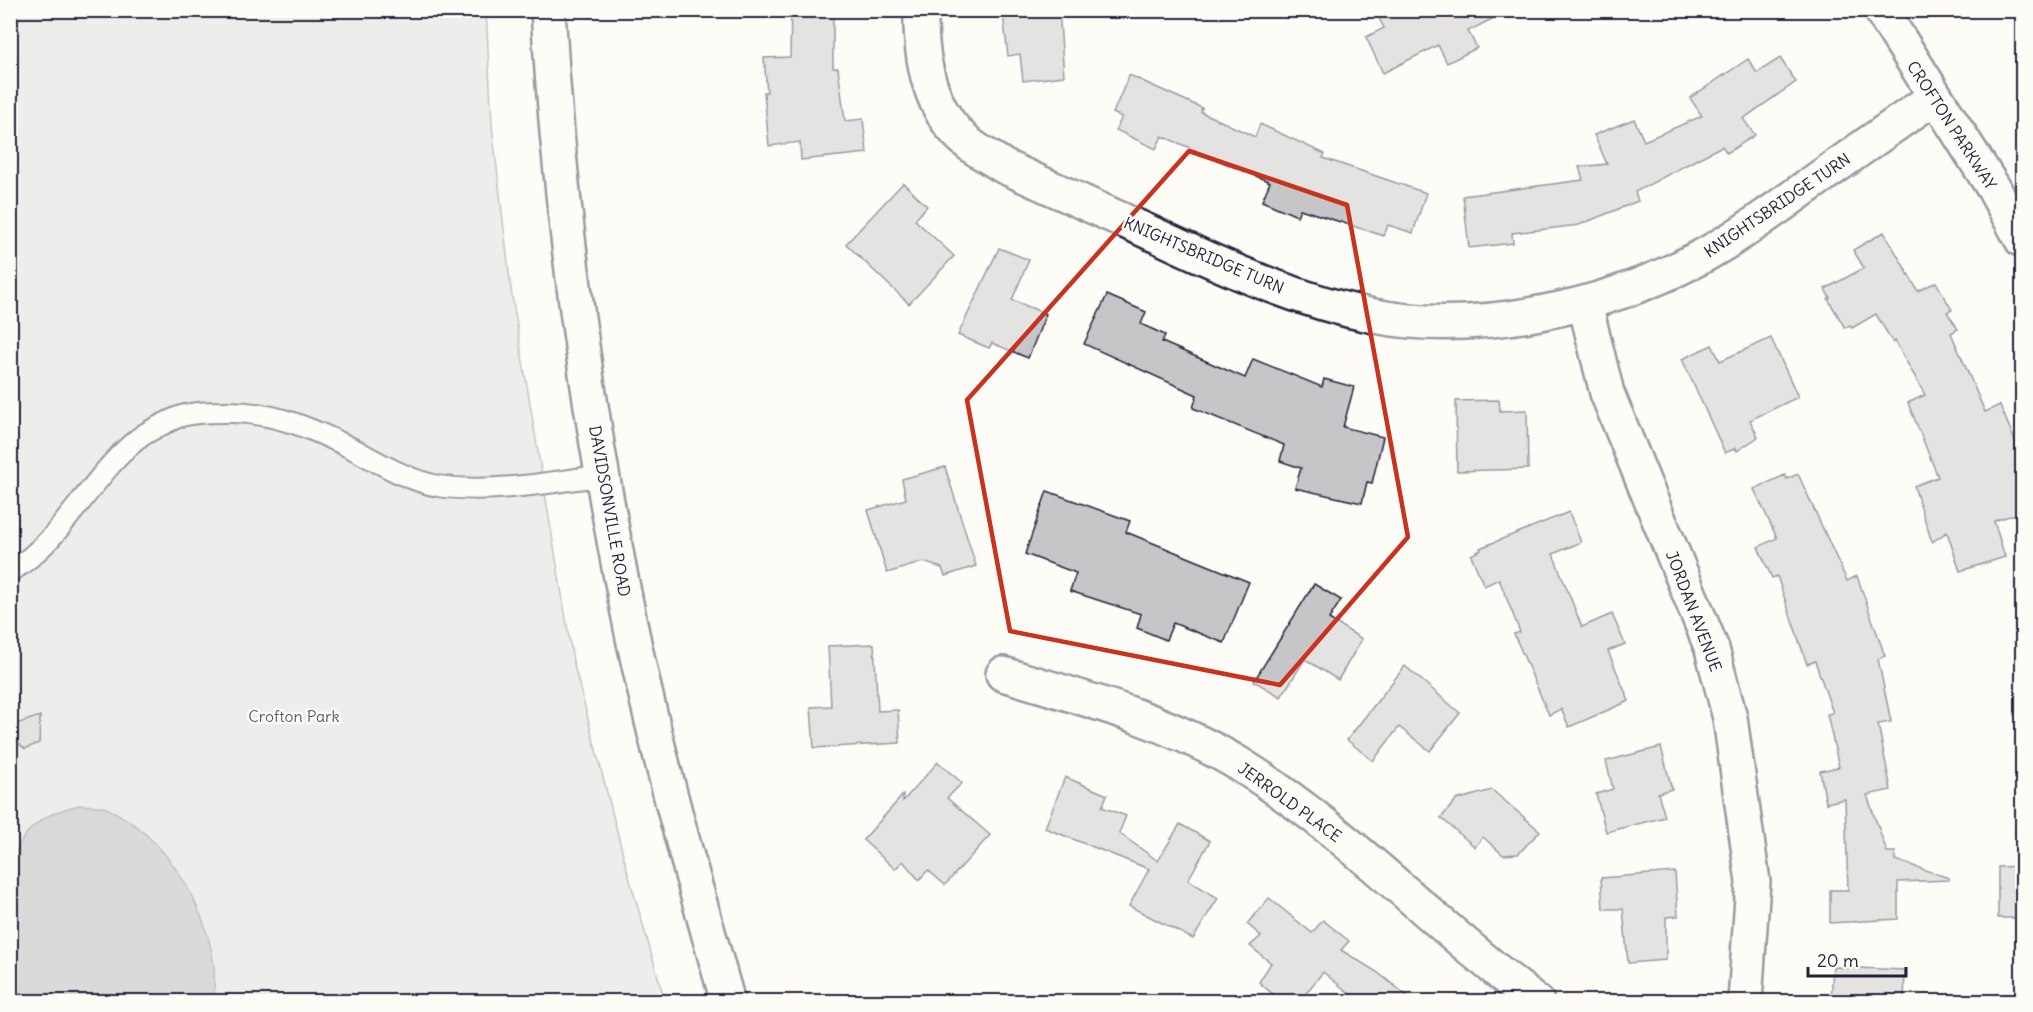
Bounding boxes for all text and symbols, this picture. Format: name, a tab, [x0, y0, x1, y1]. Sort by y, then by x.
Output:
street label: CROFTON PARKWAY	[1903, 57, 2001, 193]
street label: KNIGHTSBRIDGE TURN	[1700, 149, 1854, 261]
street label: KNIGHTSBRIDGE TURN	[1121, 212, 1287, 298]
street label: DAVIDSONVILLE ROAD	[585, 424, 635, 598]
street label: JORDAN AVENUE	[1662, 548, 1726, 674]
park label: Crofton Park	[248, 706, 340, 726]
street label: JERROLD PLACE	[1234, 758, 1346, 846]
scale bar	[1808, 940, 1906, 978]
text: 20 m	[1817, 949, 1859, 972]

